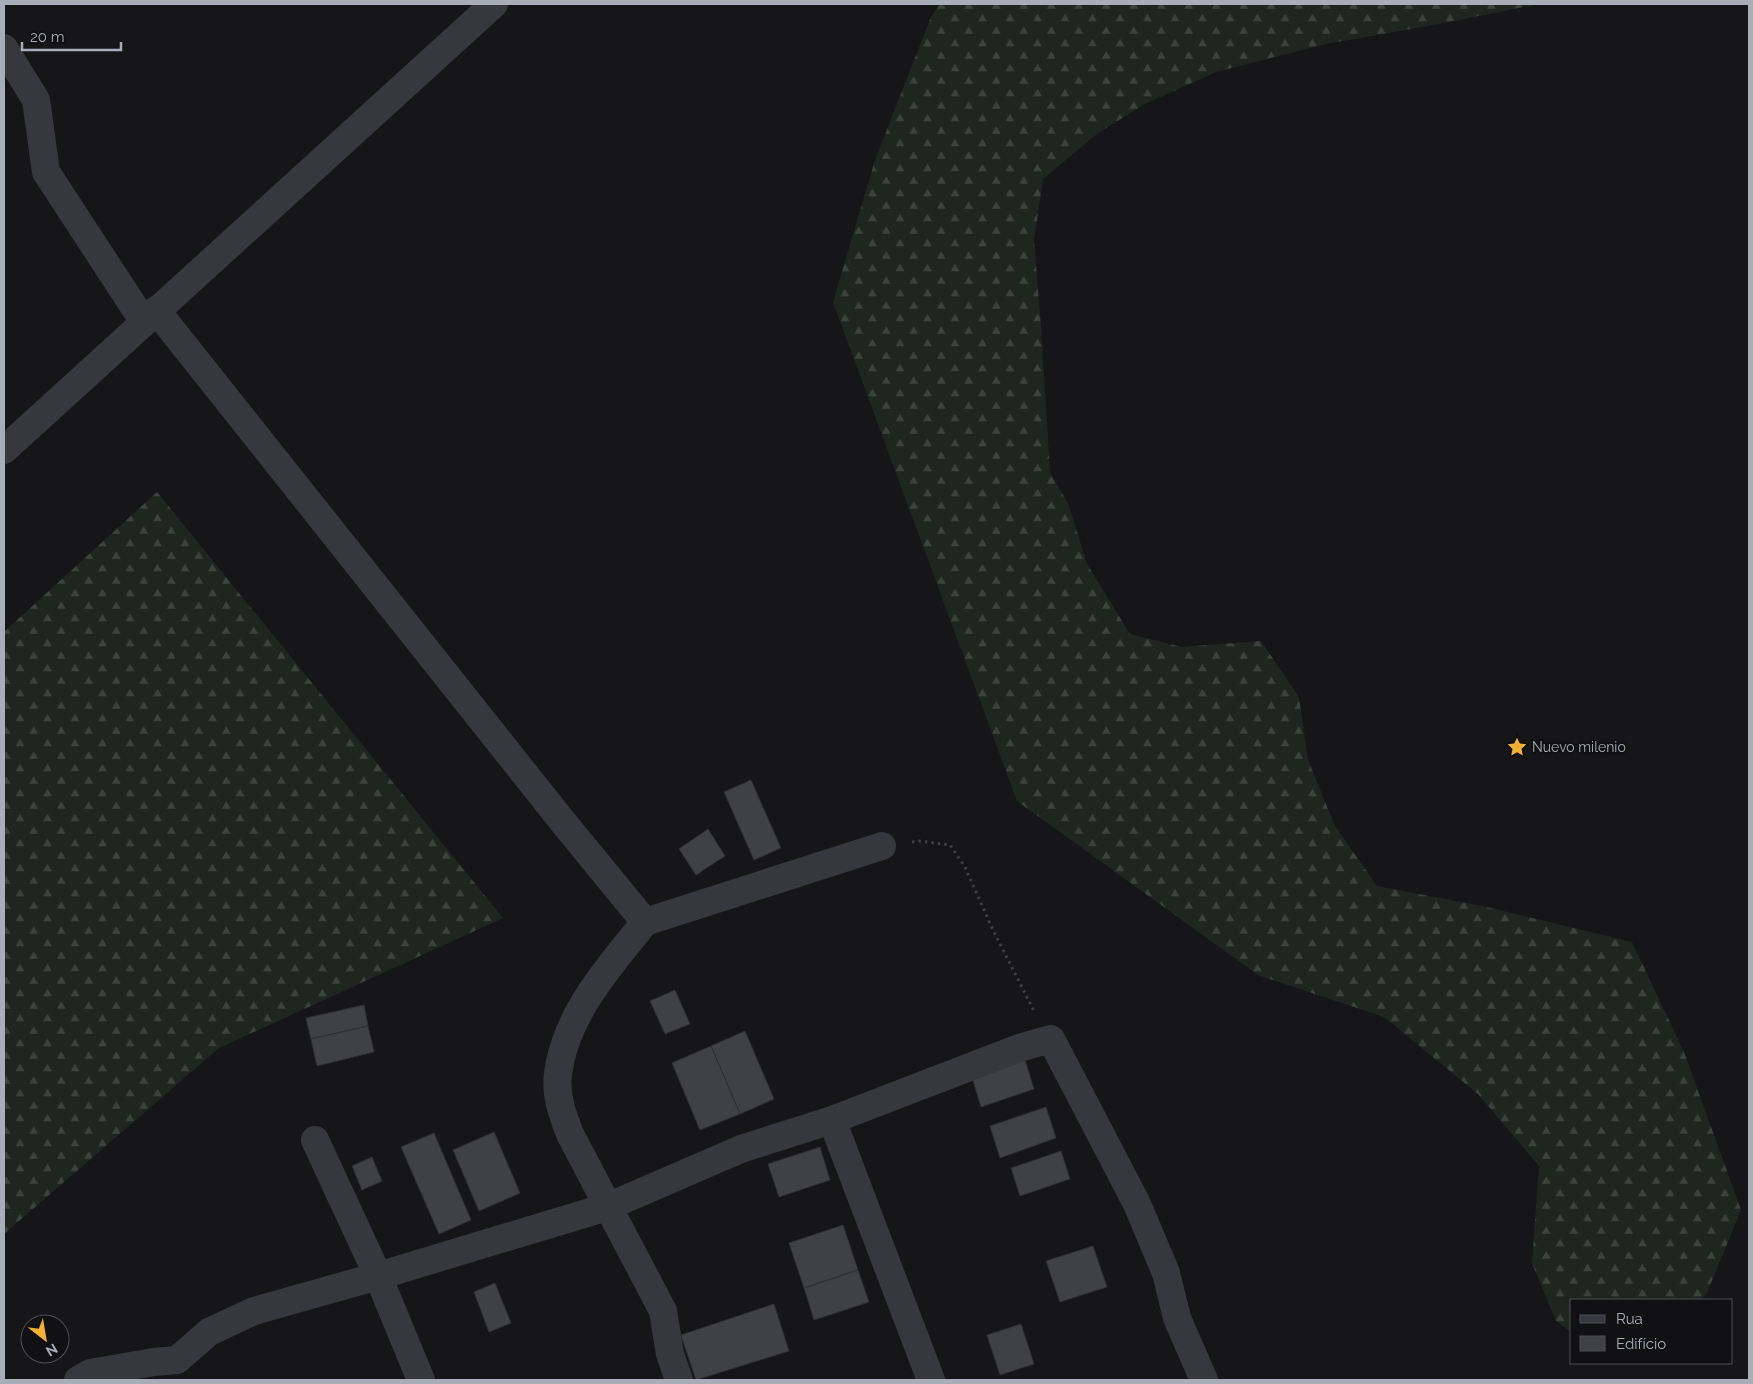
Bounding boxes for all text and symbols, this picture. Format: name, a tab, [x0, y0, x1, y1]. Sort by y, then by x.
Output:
scale bar	[22, 20, 121, 52]
text: 20 m	[30, 28, 65, 46]
place icon: Nuevo milenio	[1506, 736, 1528, 758]
place label: Nuevo milenio	[1532, 739, 1626, 755]
legend	[1570, 1299, 1733, 1364]
text: Rua	[1616, 1310, 1643, 1328]
north arrow	[20, 1314, 70, 1364]
text: Edifício	[1616, 1335, 1666, 1353]
text: N	[43, 1341, 60, 1360]

